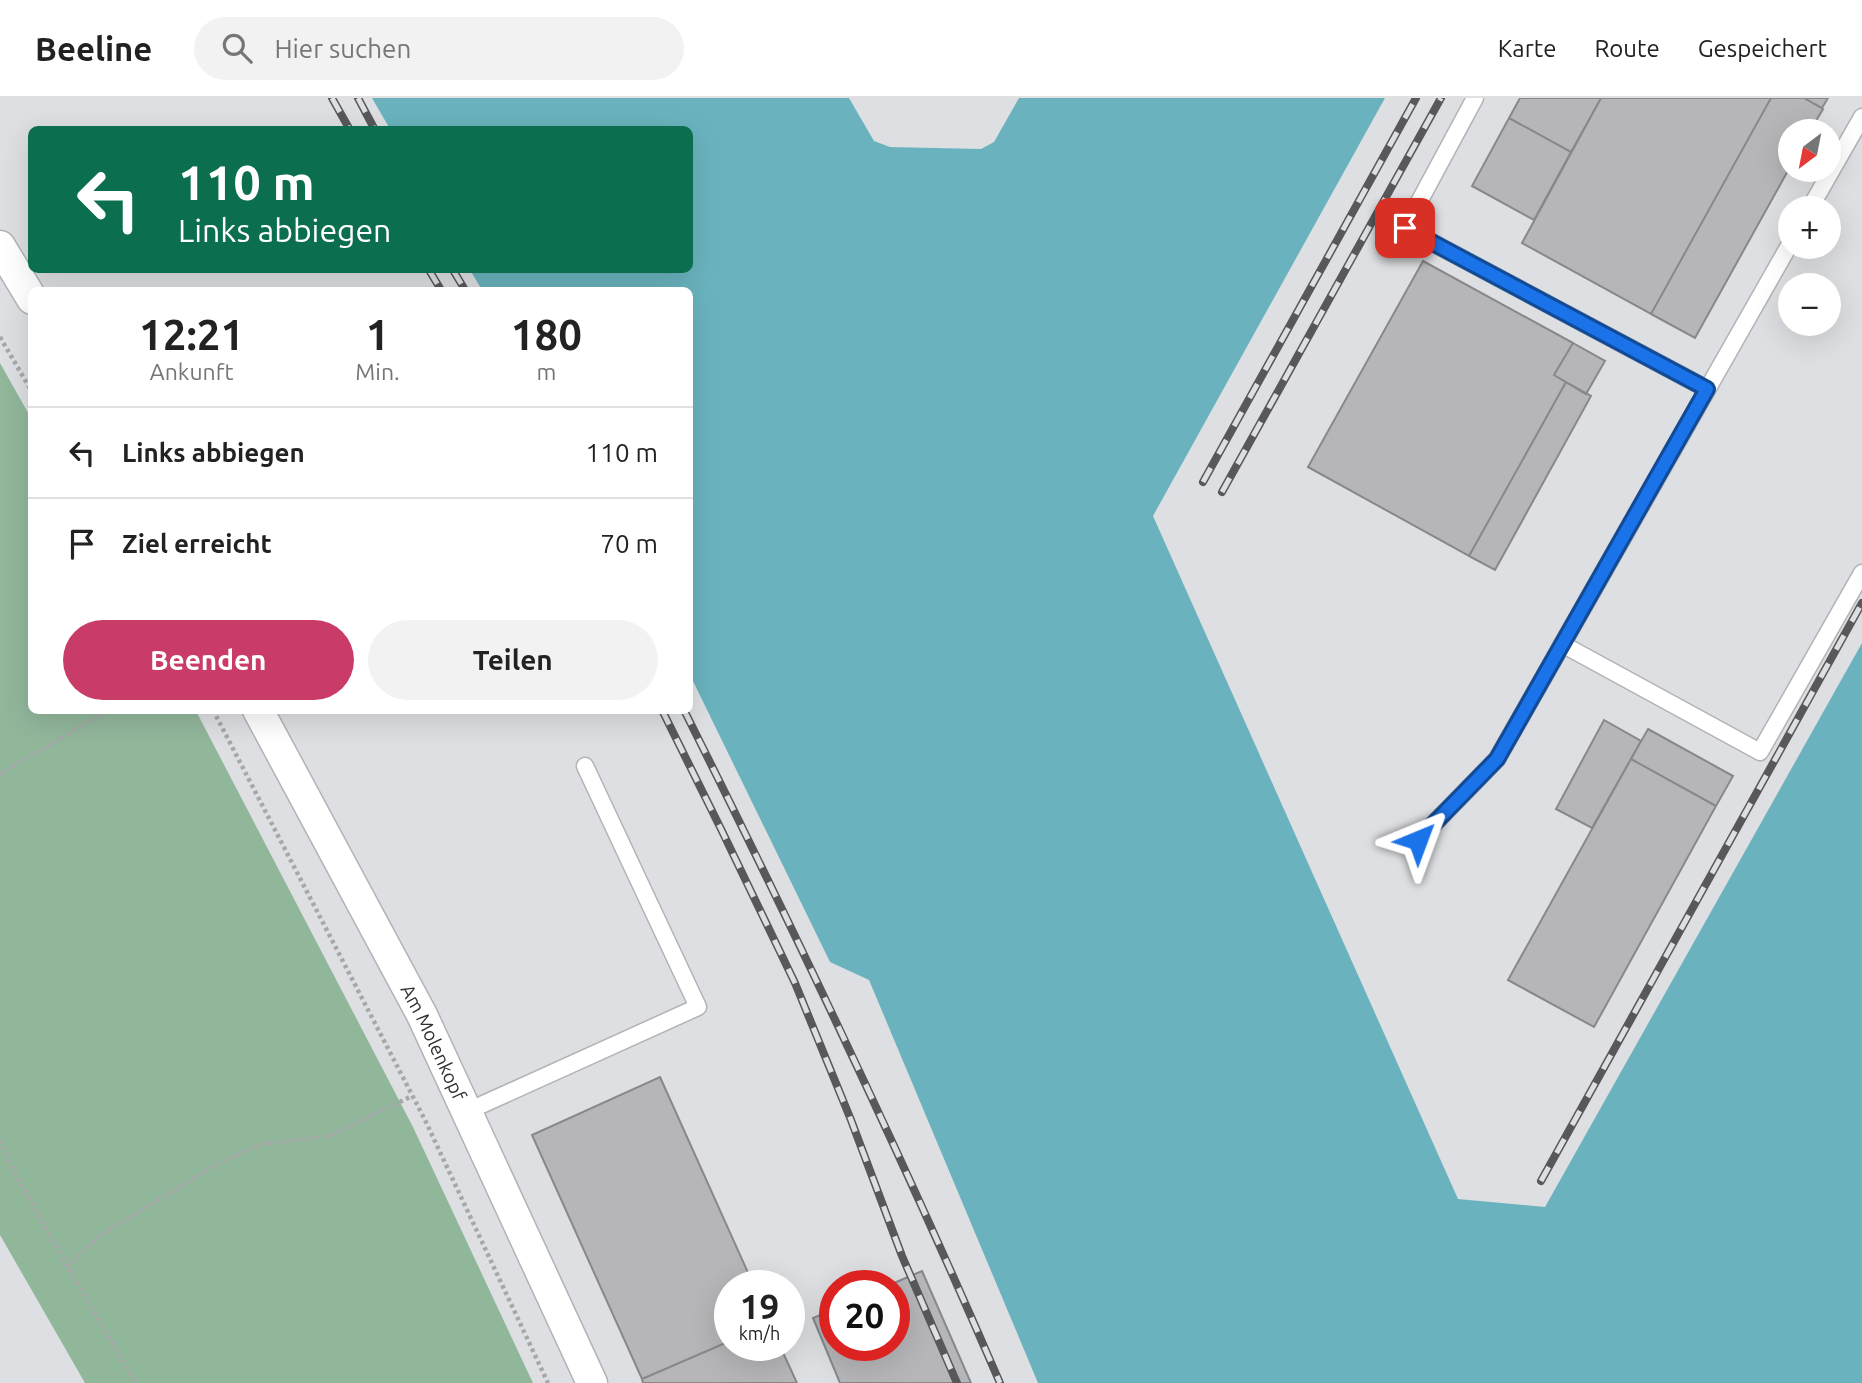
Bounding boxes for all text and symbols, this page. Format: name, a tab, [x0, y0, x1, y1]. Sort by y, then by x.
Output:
search box	[194, 17, 684, 80]
icon: search	[218, 29, 256, 67]
text: Beeline	[35, 30, 152, 67]
text: Hier suchen	[274, 34, 411, 63]
text: Karte	[1498, 35, 1556, 62]
text: Route	[1594, 35, 1660, 62]
text: Gespeichert	[1698, 35, 1827, 62]
north arrow	[1778, 119, 1841, 182]
map controls	[1778, 119, 1841, 336]
icon: left	[63, 154, 154, 245]
text: 110 m	[178, 154, 315, 209]
button: +	[1778, 196, 1841, 259]
pin	[1375, 198, 1435, 258]
icon: arrive	[1386, 209, 1424, 247]
text: Links abbiegen	[178, 212, 391, 248]
button: −	[1778, 273, 1841, 336]
text: 12:21	[139, 311, 244, 358]
text: 1	[366, 311, 389, 358]
text: 180	[511, 311, 582, 358]
text: Ankunft	[150, 359, 234, 384]
text: Min.	[355, 359, 400, 384]
text: m	[536, 359, 556, 384]
icon: left	[63, 434, 101, 472]
text: Links abbiegen	[122, 438, 305, 467]
text: 110 m	[586, 438, 658, 467]
icon: arrive	[63, 525, 101, 563]
text: Ziel erreicht	[122, 529, 272, 558]
text: 70 m	[600, 529, 658, 558]
button: Beenden	[63, 620, 354, 700]
button: Teilen	[368, 620, 658, 700]
position arrow	[1381, 803, 1455, 877]
street label: Am Molenkopf	[397, 981, 471, 1104]
speed limit sign: 20	[819, 1270, 910, 1361]
text: 19	[740, 1286, 779, 1326]
text: km/h	[739, 1323, 780, 1343]

